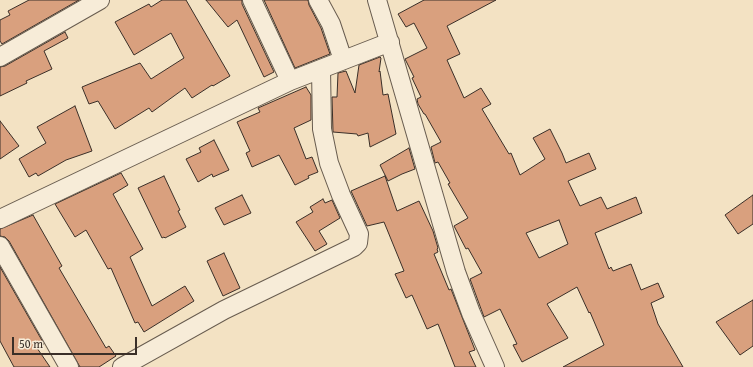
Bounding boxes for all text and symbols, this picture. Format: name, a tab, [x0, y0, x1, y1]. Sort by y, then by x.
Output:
scale bar	[14, 329, 139, 355]
text: 50 m	[19, 335, 43, 352]

